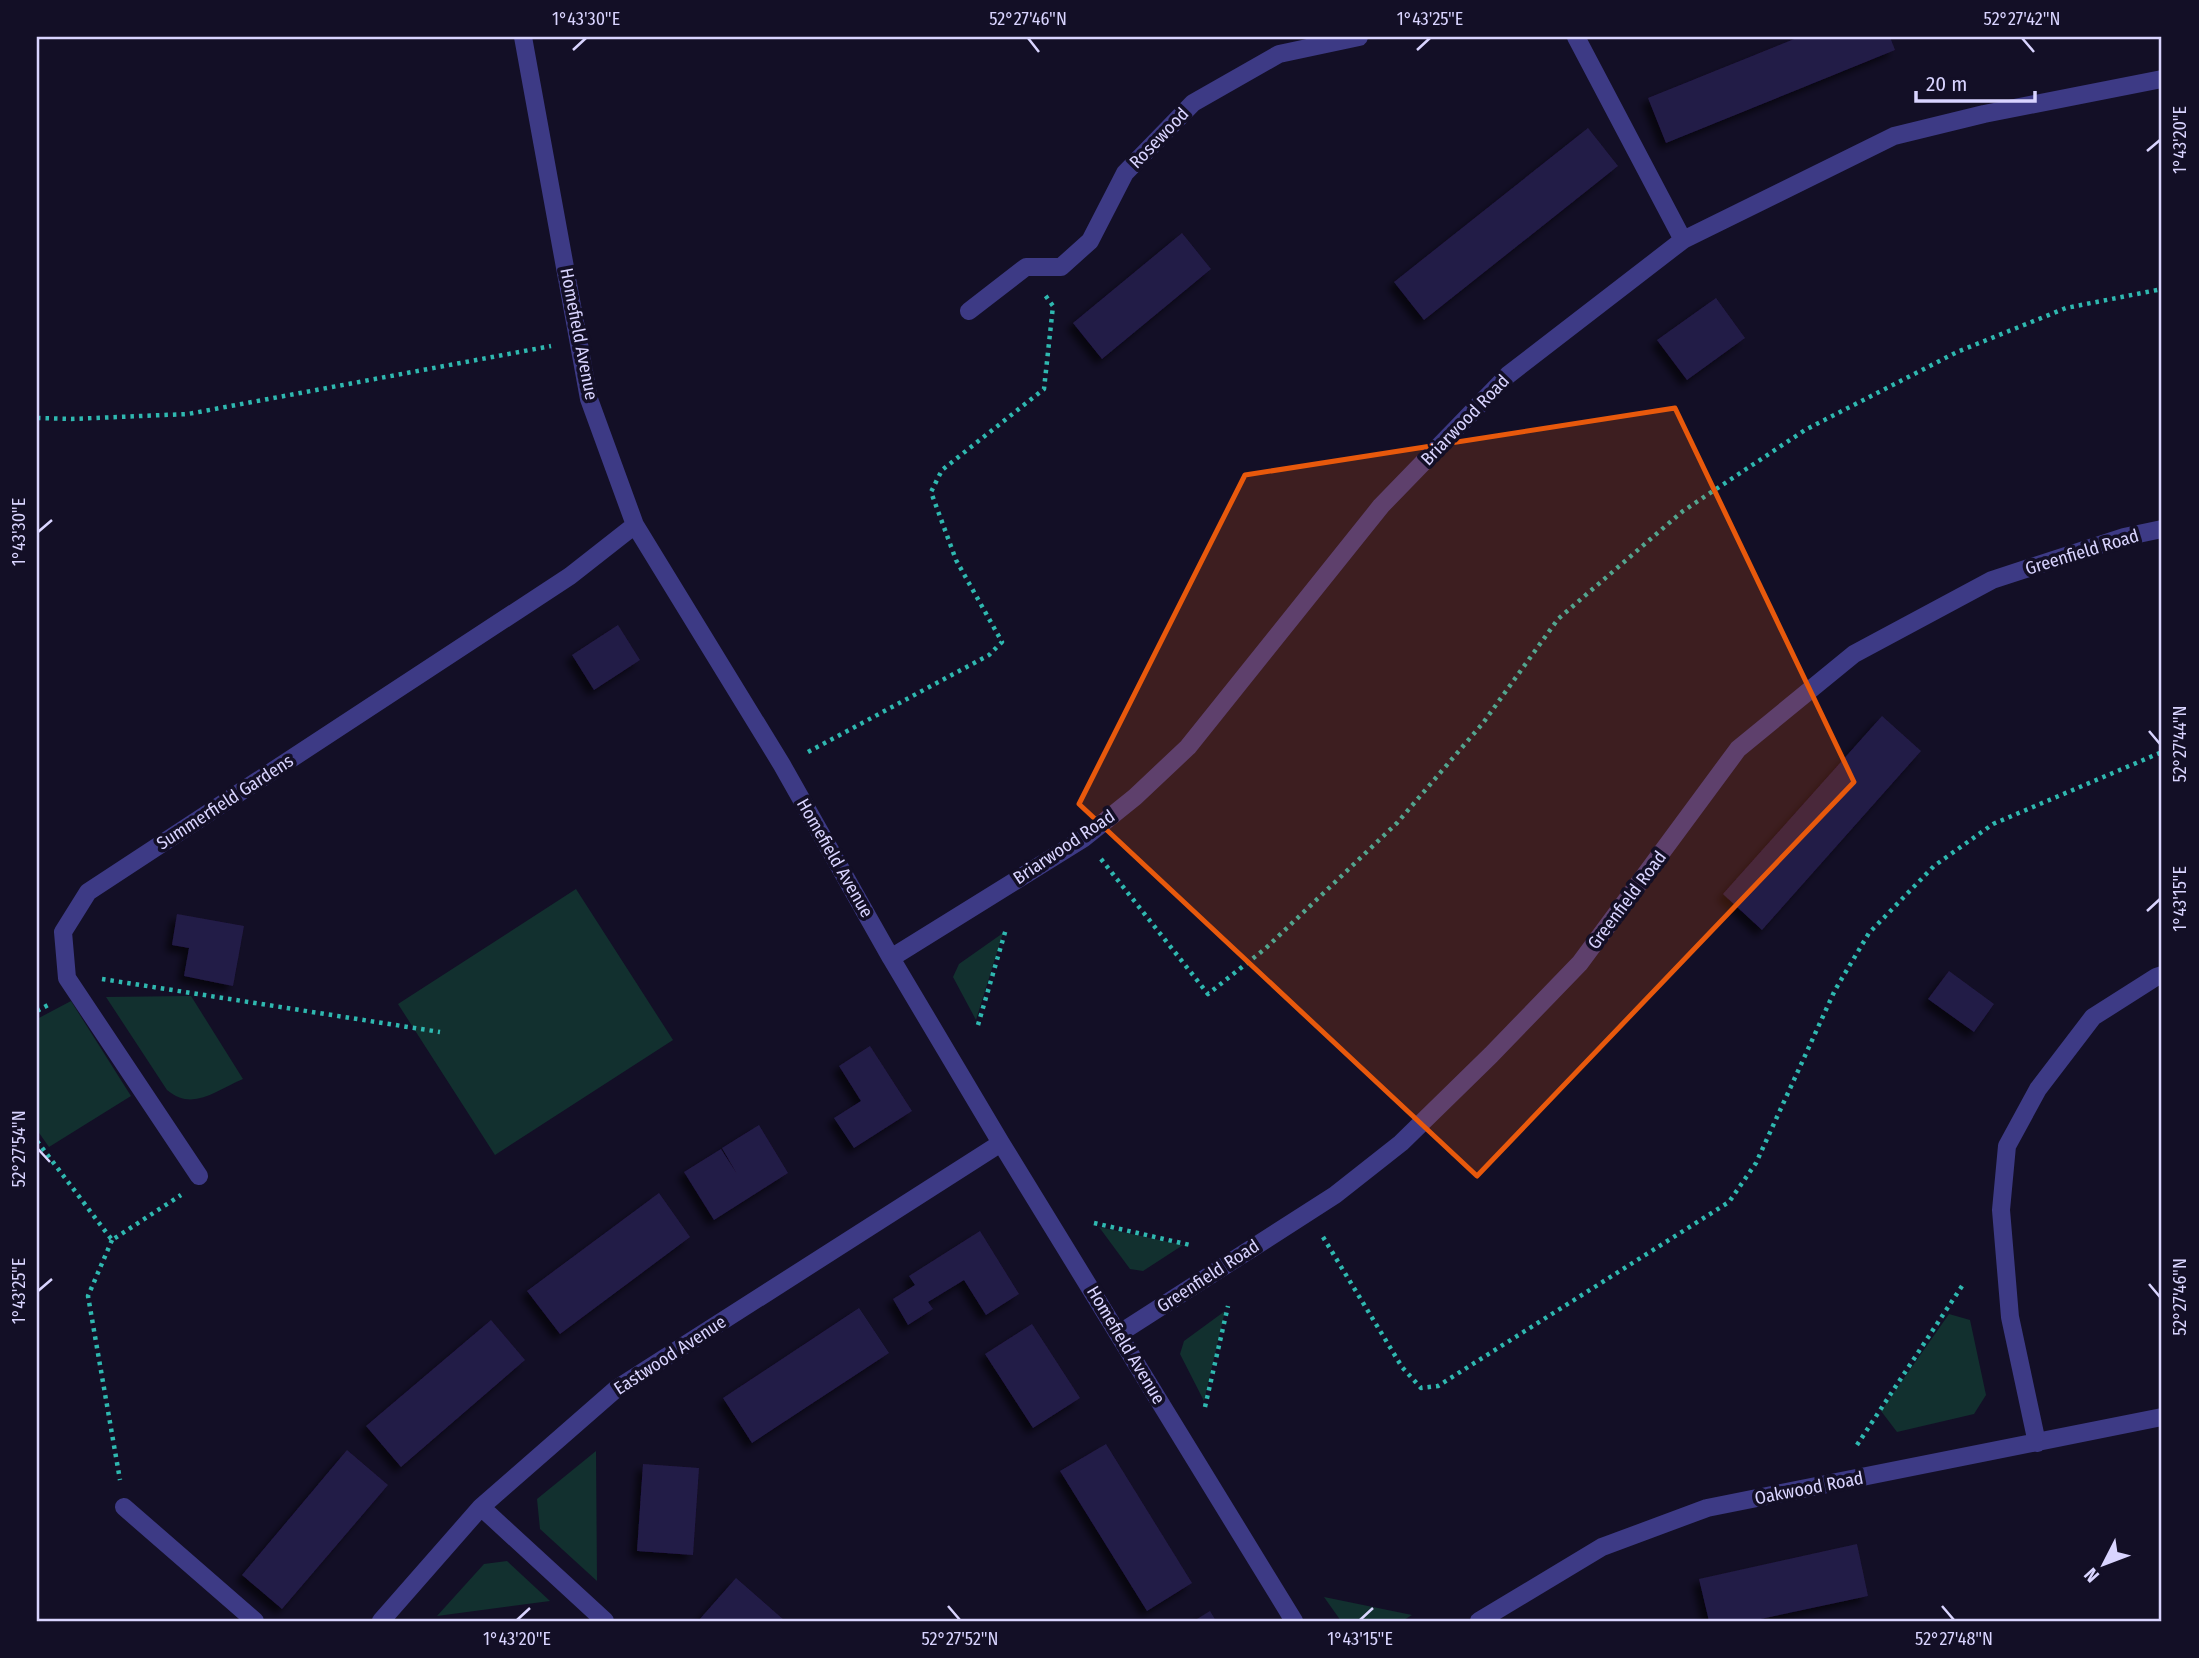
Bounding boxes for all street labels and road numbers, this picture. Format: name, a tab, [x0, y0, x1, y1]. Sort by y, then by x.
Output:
street label: Rosewood	[1125, 103, 1193, 173]
street label: Homefield Avenue	[555, 266, 603, 402]
street label: Briarwood Road	[1416, 370, 1514, 470]
street label: Greenfield Road	[2023, 524, 2141, 580]
street label: Summerfield Gardens	[152, 749, 298, 854]
street label: Homefield Avenue	[792, 794, 878, 922]
street label: Briarwood Road	[1009, 805, 1119, 889]
street label: Greenfield Road	[1583, 846, 1671, 954]
street label: Greenfield Road	[1153, 1235, 1263, 1317]
street label: Homefield Avenue	[1082, 1282, 1170, 1408]
street label: Eastwood Avenue	[610, 1311, 730, 1399]
street label: Oakwood Road	[1753, 1467, 1865, 1509]

